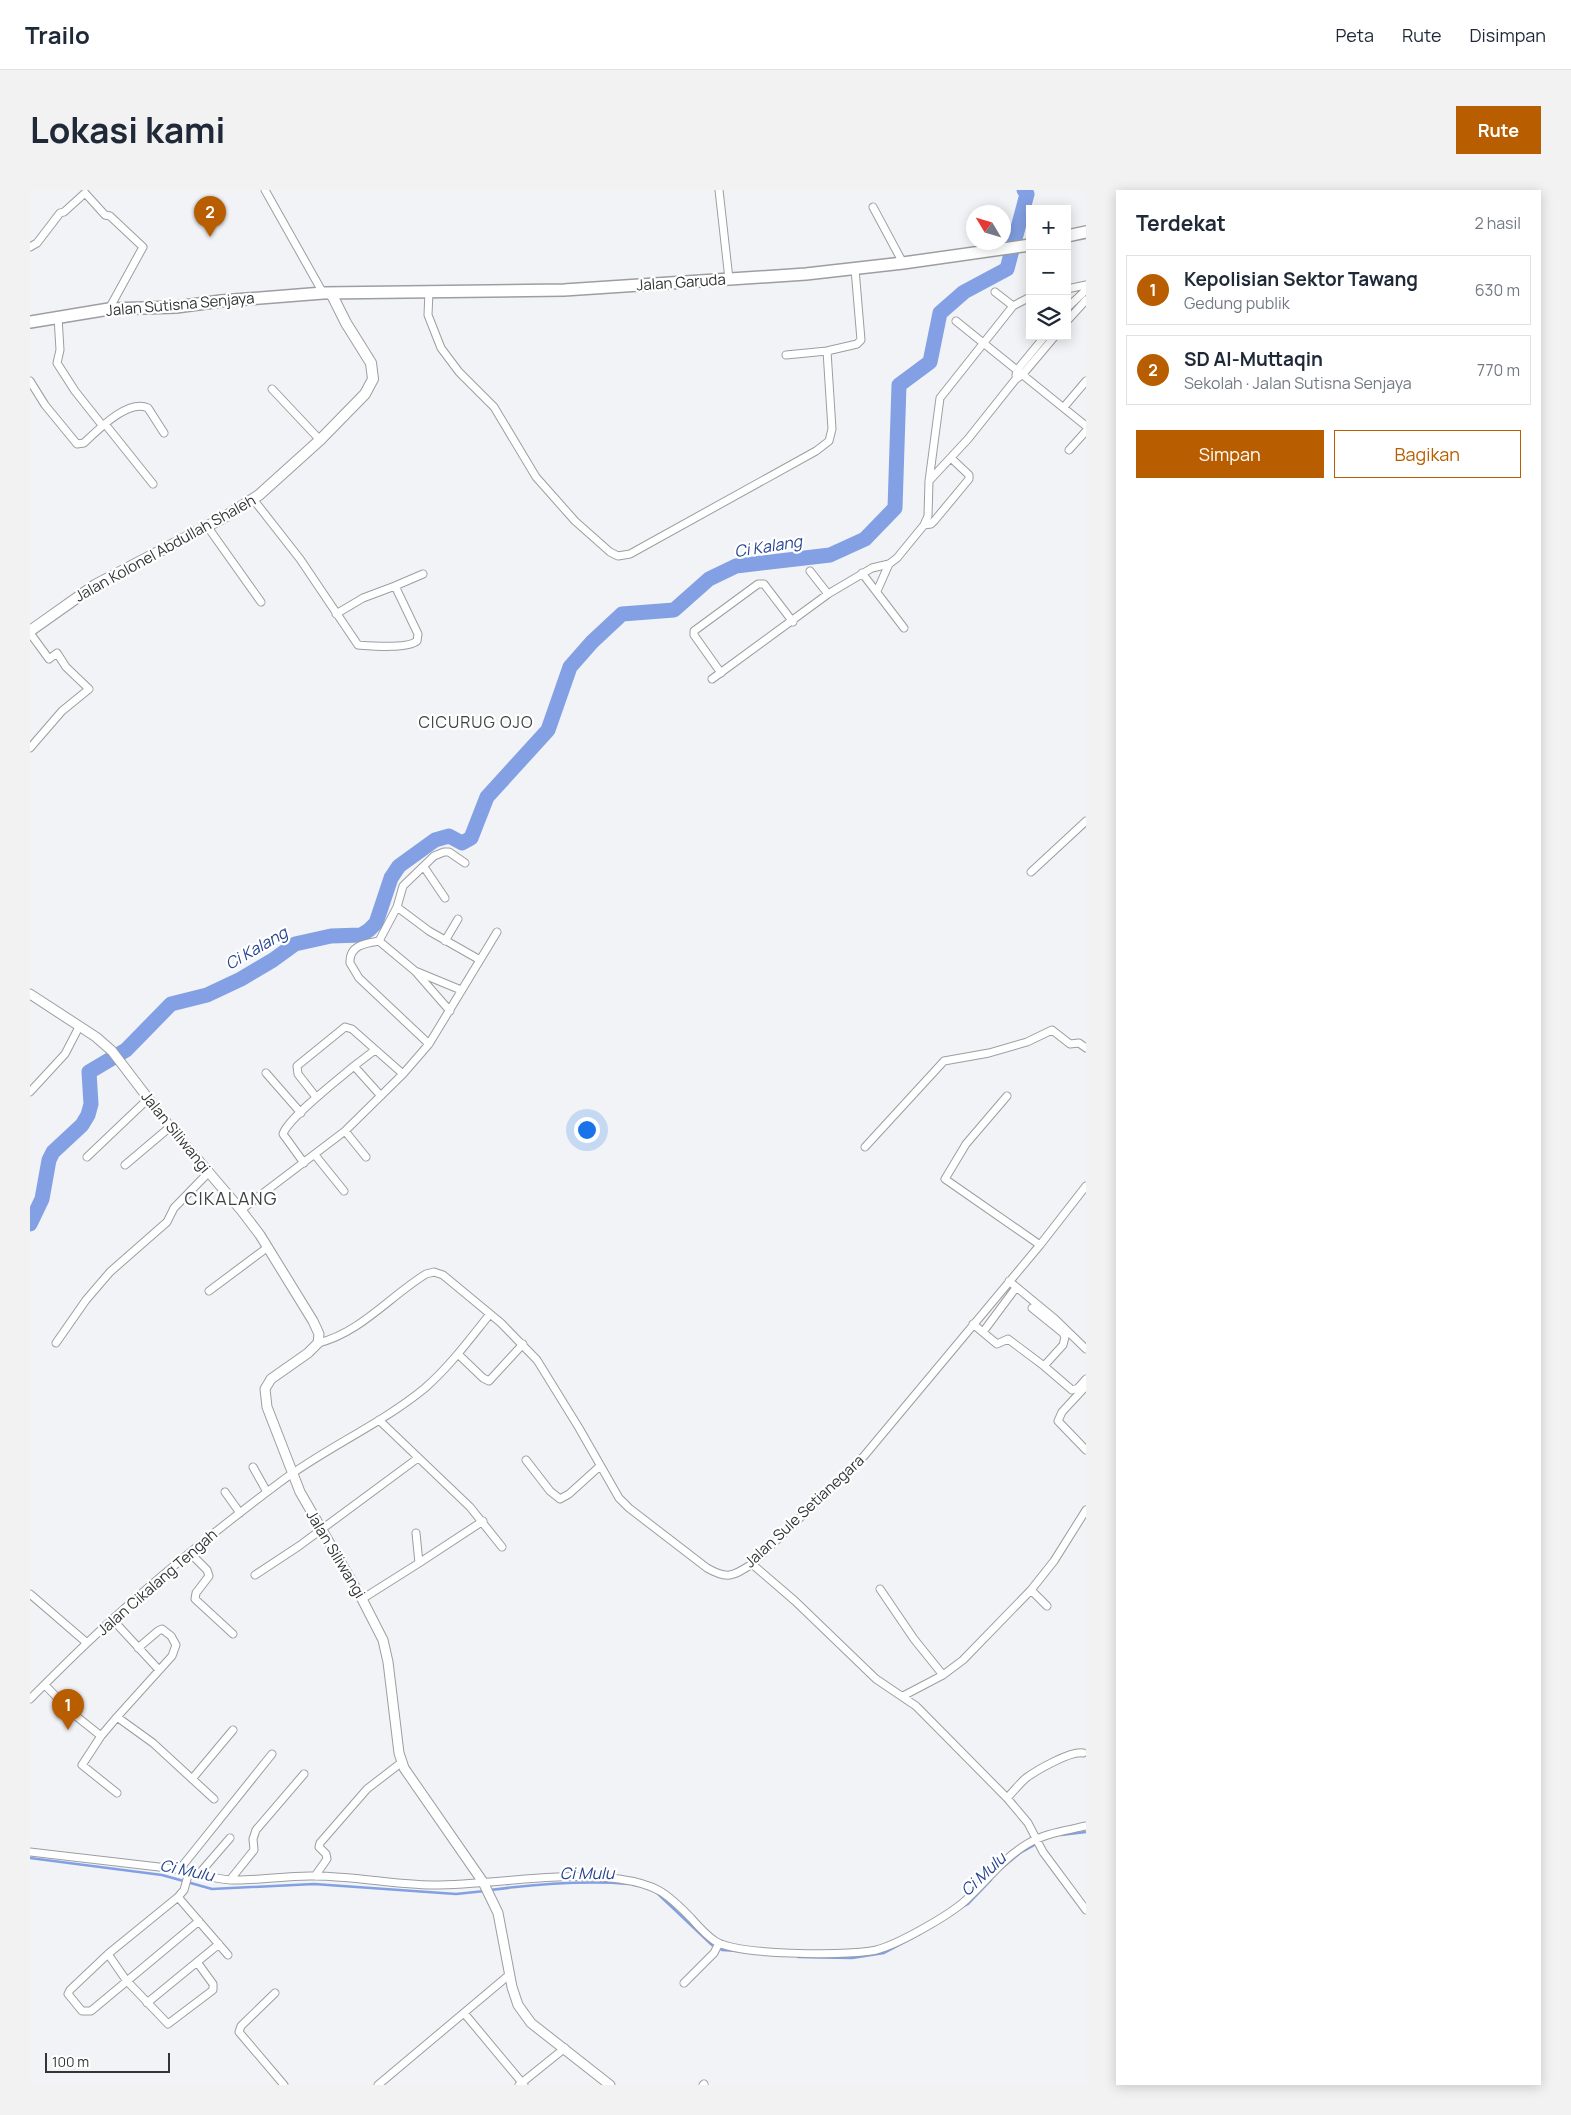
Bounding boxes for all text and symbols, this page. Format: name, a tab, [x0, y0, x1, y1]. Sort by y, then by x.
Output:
text: Trailo	[25, 18, 90, 51]
text: Peta	[1335, 23, 1374, 47]
text: Rute	[1402, 23, 1441, 47]
text: Disimpan	[1469, 23, 1546, 47]
text: Lokasi kami	[30, 106, 225, 154]
button: Rute	[1456, 106, 1541, 154]
pin: 2	[194, 196, 226, 237]
north arrow	[966, 205, 1011, 250]
map controls	[1026, 205, 1071, 340]
button: +	[1026, 205, 1071, 250]
text: Terdekat	[1136, 209, 1226, 237]
text: 2 hasil	[1474, 212, 1521, 234]
button: −	[1026, 250, 1071, 295]
text: Kepolisian Sektor Tawang	[1184, 266, 1418, 292]
street label: Jalan Garuda	[636, 268, 726, 296]
text: 1	[1149, 279, 1157, 301]
text: 630 m	[1475, 279, 1520, 301]
street label: Jalan Sutisna Senjaya	[105, 287, 255, 321]
text: Gedung publik	[1184, 292, 1290, 314]
button: layers	[1026, 295, 1071, 340]
text: SD Al-Muttaqin	[1184, 346, 1323, 372]
text: 2	[1148, 359, 1158, 381]
text: 770 m	[1477, 359, 1520, 381]
text: Sekolah · Jalan Sutisna Senjaya	[1184, 372, 1412, 394]
button: Simpan	[1136, 430, 1324, 478]
button: Bagikan	[1334, 430, 1521, 478]
street label: Jalan Kolonel Abdullah Shaleh	[71, 489, 259, 607]
water label: Ci Kalang	[733, 530, 805, 562]
district label: CICURUG OJO	[418, 711, 534, 733]
water label: Ci Kalang	[221, 921, 292, 975]
street label: Jalan Siliwangi	[137, 1087, 215, 1177]
your location	[574, 1117, 600, 1143]
district label: CIKALANG	[185, 1186, 277, 1210]
street label: Jalan Sule Setianegara	[740, 1450, 868, 1572]
street label: Jalan Siliwangi	[301, 1506, 371, 1602]
street label: Jalan Cikalang Tengah	[92, 1524, 222, 1640]
pin: 1	[52, 1689, 84, 1730]
water label: Ci Mulu	[956, 1846, 1012, 1901]
water label: Ci Mulu	[158, 1854, 217, 1887]
water label: Ci Mulu	[560, 1862, 616, 1884]
scale bar	[45, 2050, 170, 2073]
text: 100 m	[52, 2052, 89, 2071]

